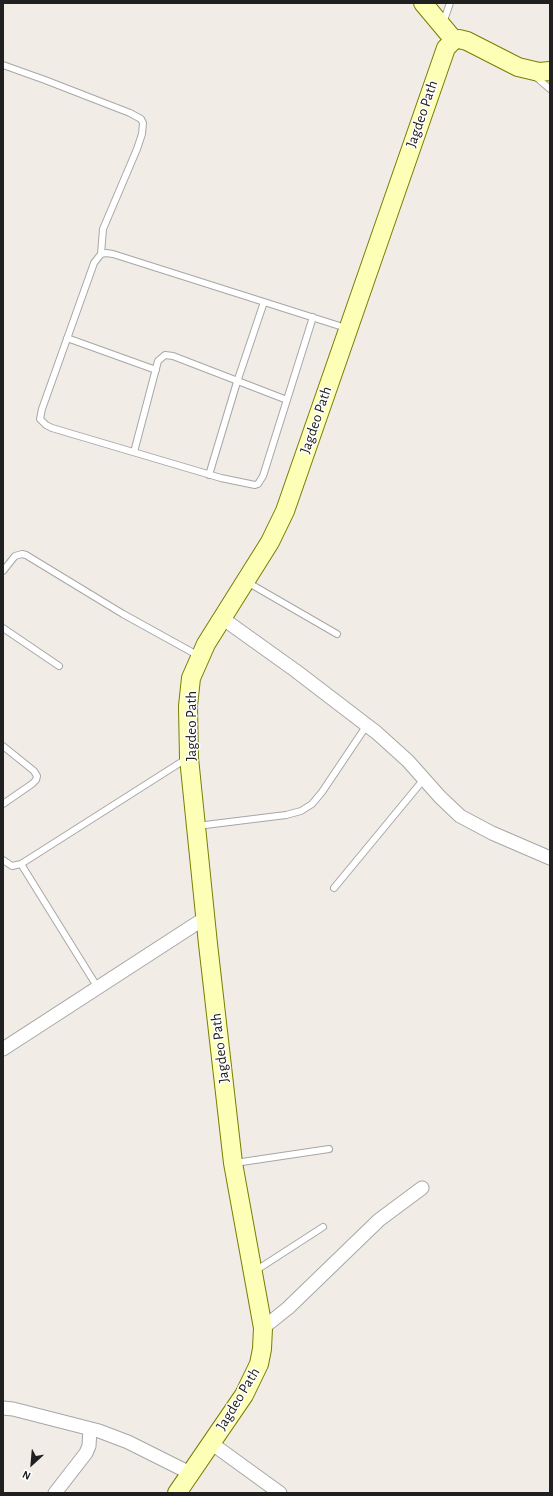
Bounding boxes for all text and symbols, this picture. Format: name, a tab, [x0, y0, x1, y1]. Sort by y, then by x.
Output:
street label: Jagdeo Path	[402, 78, 442, 150]
street label: Jagdeo Path	[296, 384, 336, 456]
street label: Jagdeo Path	[182, 691, 200, 761]
street label: Jagdeo Path	[207, 1012, 233, 1084]
street label: Jagdeo Path	[212, 1364, 264, 1434]
north arrow	[12, 1444, 52, 1484]
text: N	[21, 1469, 32, 1482]

